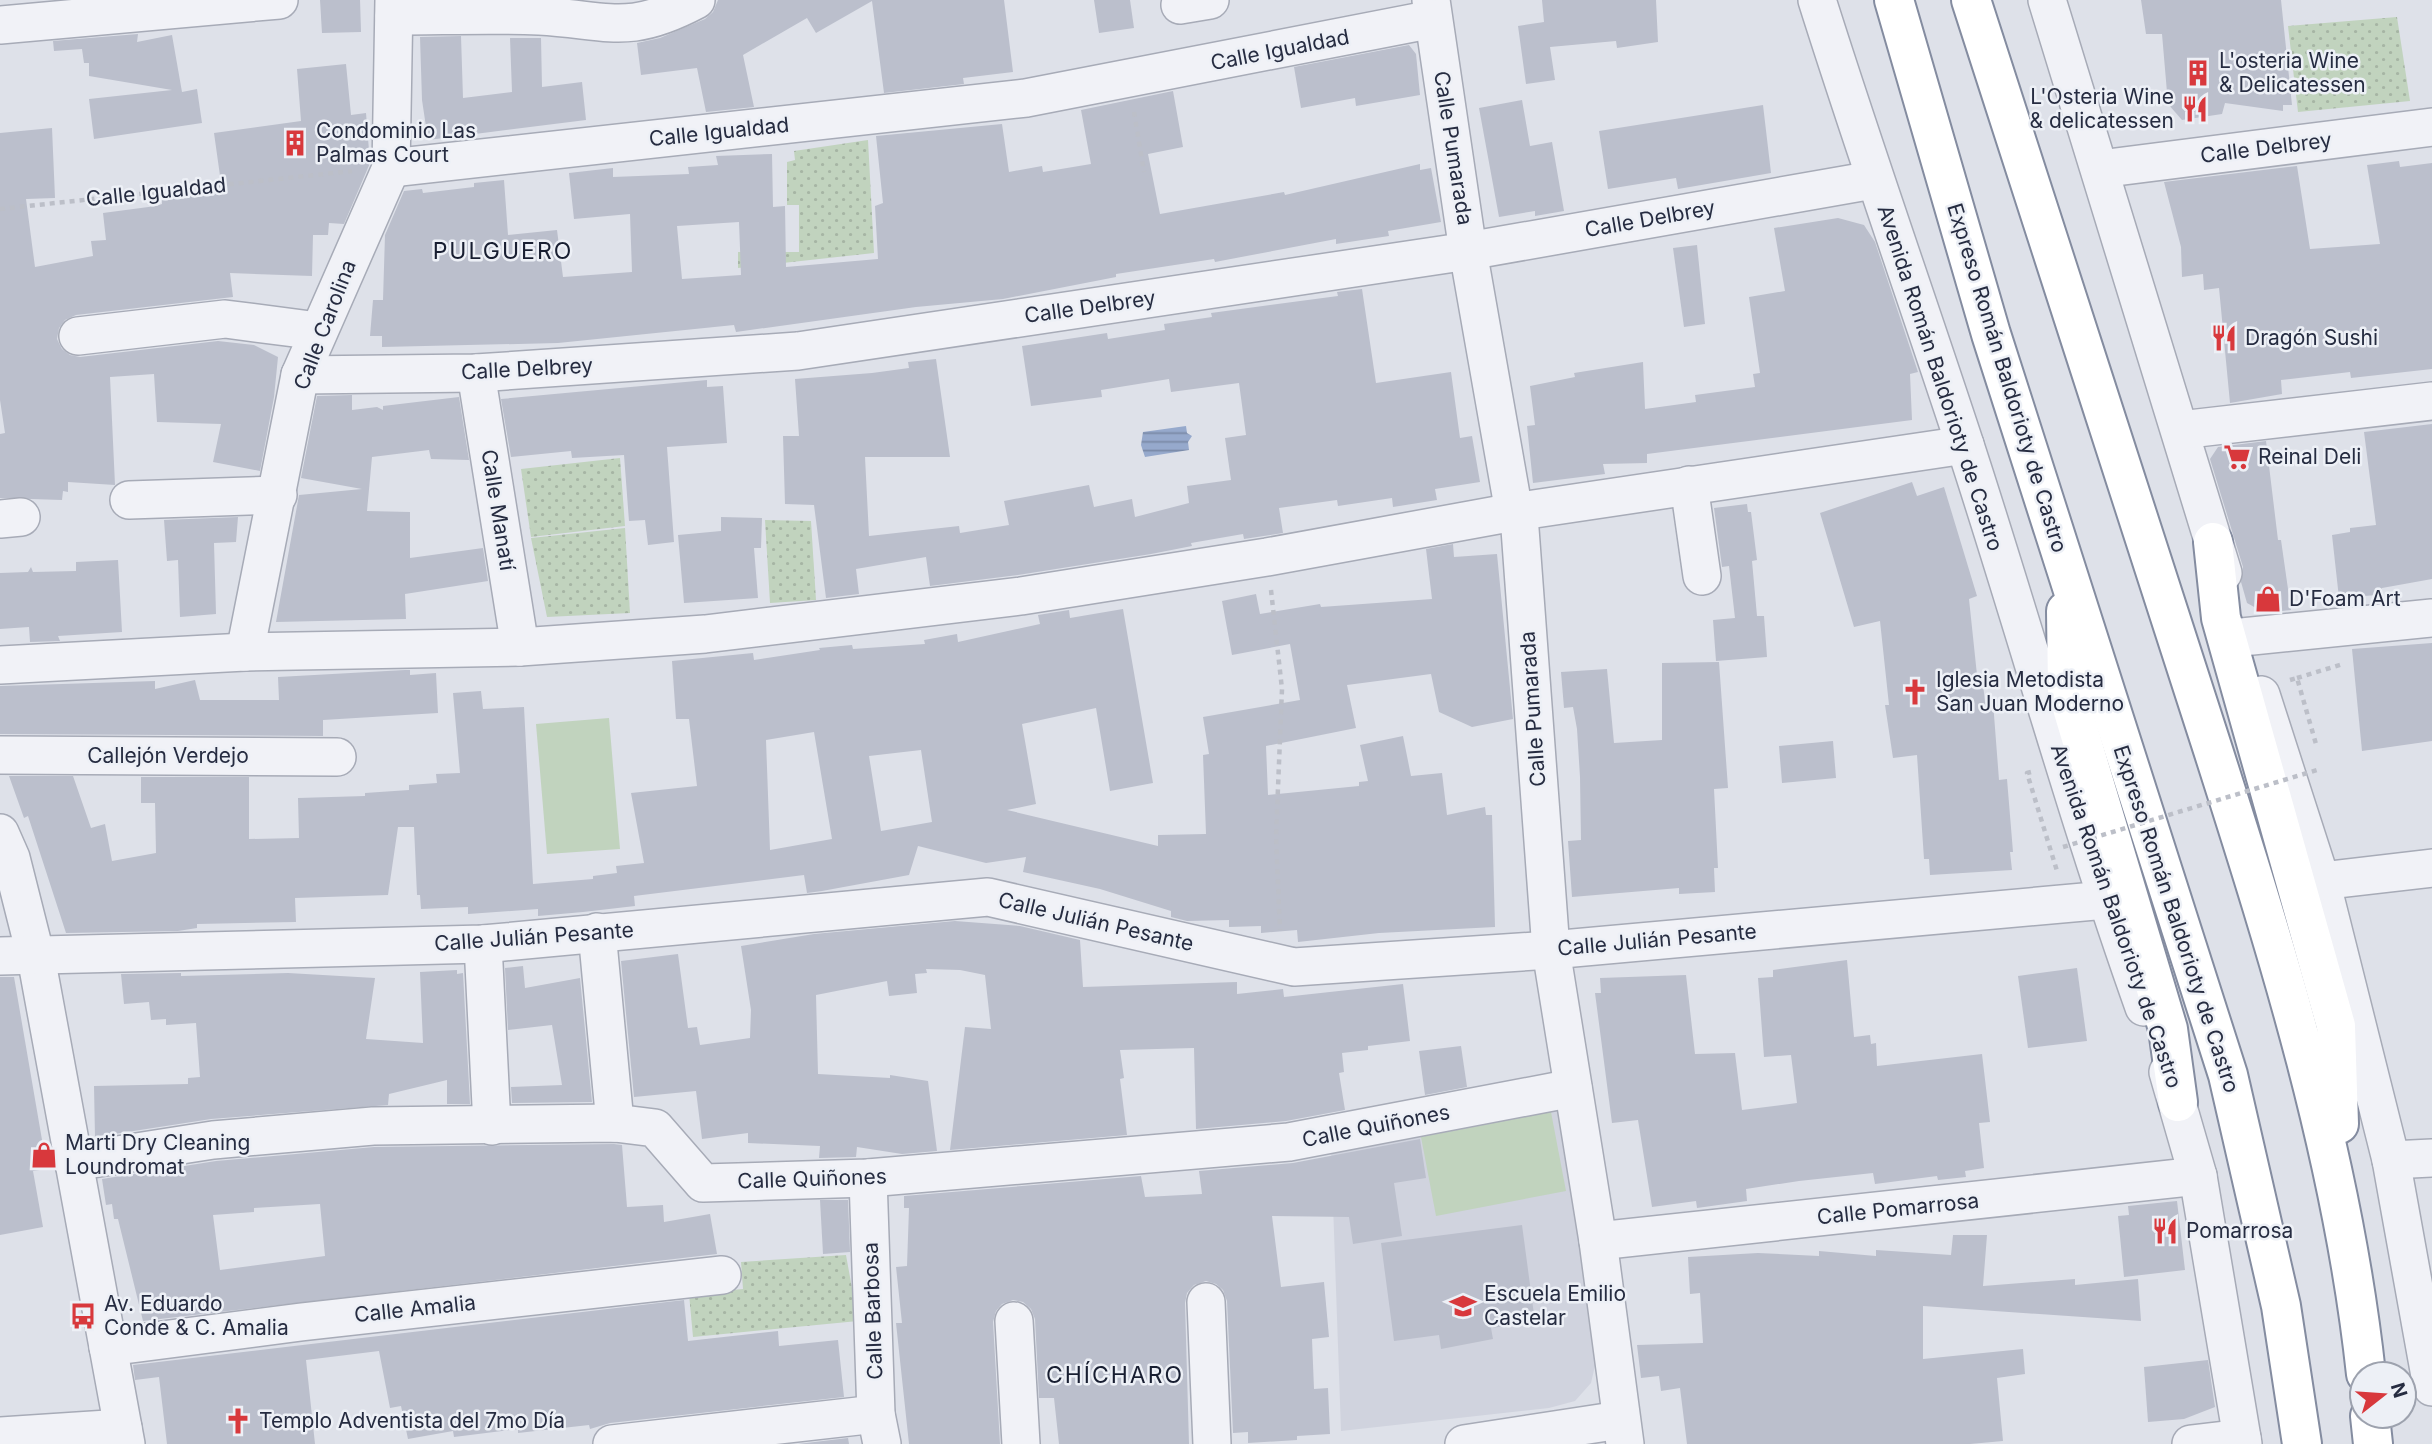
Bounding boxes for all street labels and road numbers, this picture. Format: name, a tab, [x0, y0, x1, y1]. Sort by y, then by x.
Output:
street label: Calle Igualdad	[1208, 24, 1351, 75]
street label: Calle Pumarada	[1429, 69, 1478, 227]
street label: Calle Igualdad	[648, 112, 790, 151]
street label: Calle Delbrey	[2199, 127, 2333, 168]
street label: Calle Igualdad	[85, 172, 227, 211]
street label: Calle Delbrey	[1583, 195, 1717, 242]
street label: Expreso Román Baldorioty de Castro	[1942, 200, 2073, 555]
street label: Avenida Román Baldorioty de Castro	[1873, 202, 2008, 554]
street label: Calle Carolina	[288, 256, 361, 393]
street label: Calle Delbrey	[1023, 285, 1157, 328]
street label: Calle Delbrey	[460, 353, 594, 384]
street label: Calle Manatí	[477, 448, 521, 573]
street label: Calle Pumarada	[1515, 630, 1550, 788]
street label: Avenida Román Baldorioty de Castro	[2046, 741, 2187, 1091]
street label: Expreso Román Baldorioty de Castro	[2108, 742, 2245, 1096]
street label: Callejón Verdejo	[87, 743, 249, 768]
street label: Calle Julián Pesante	[996, 887, 1196, 956]
street label: Calle Julián Pesante	[433, 917, 635, 956]
street label: Calle Julián Pesante	[1556, 918, 1758, 961]
street label: Calle Quiñones	[1300, 1099, 1452, 1152]
street label: Calle Quiñones	[737, 1163, 887, 1194]
street label: Calle Pomarrosa	[1816, 1188, 1980, 1229]
street label: Calle Barbosa	[858, 1242, 887, 1380]
street label: Calle Amalia	[353, 1290, 477, 1327]

